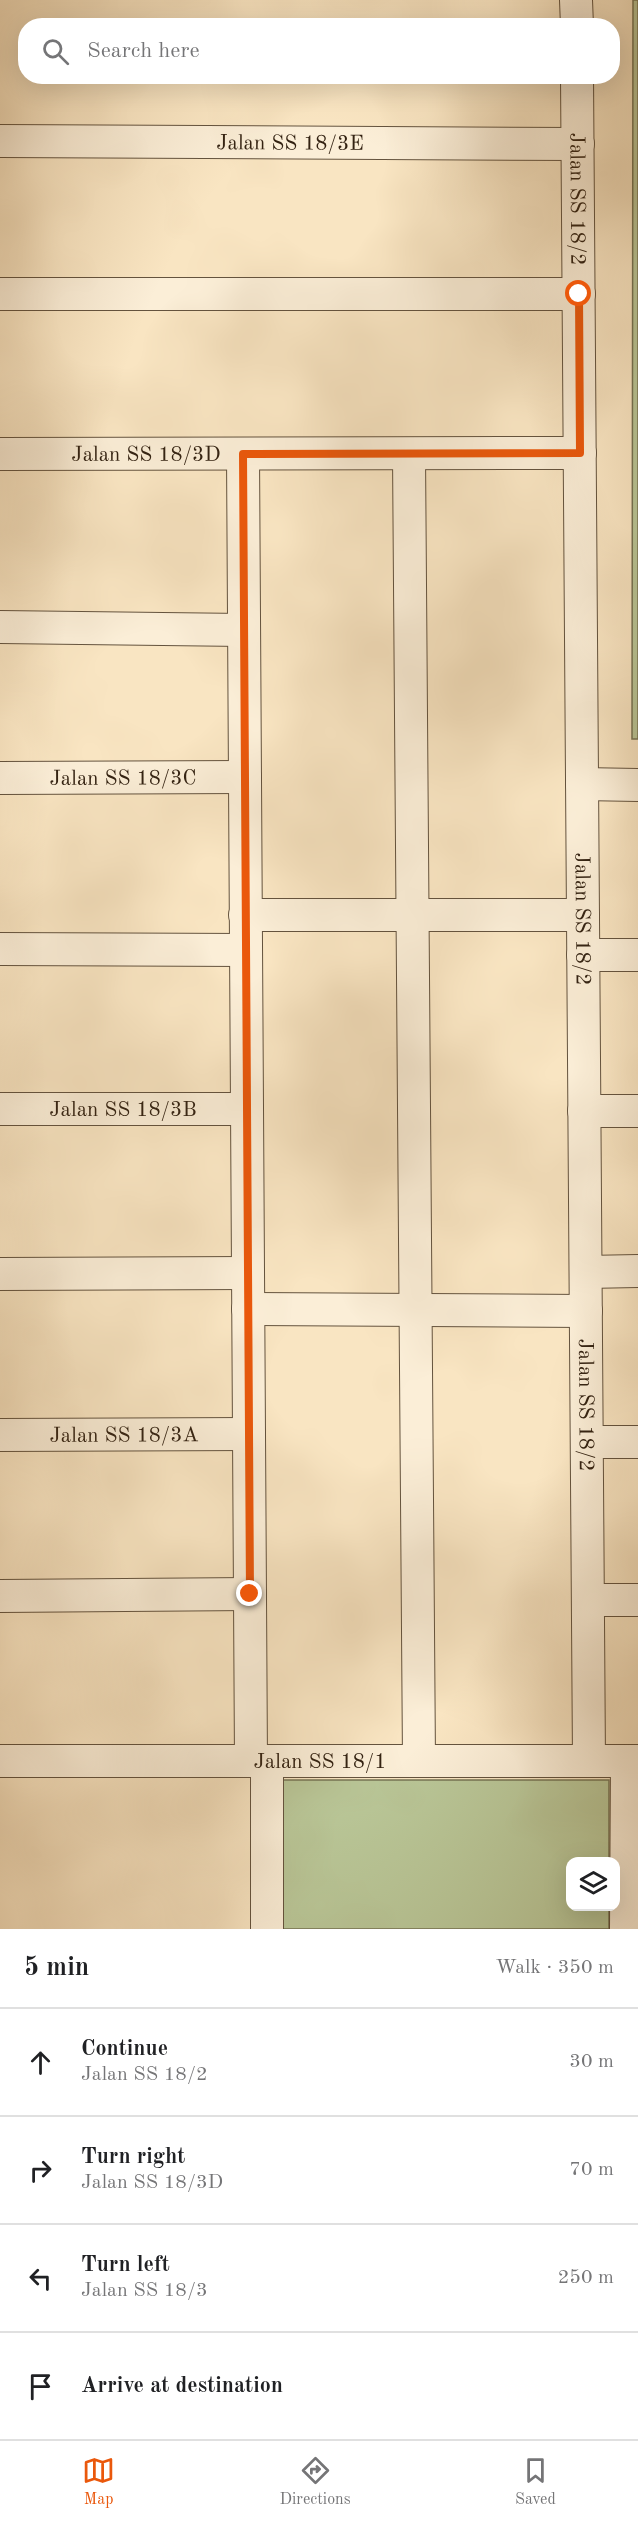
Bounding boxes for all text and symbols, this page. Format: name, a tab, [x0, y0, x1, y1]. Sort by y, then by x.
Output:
search box	[18, 18, 620, 84]
icon: search	[39, 35, 72, 68]
text: Search here	[87, 40, 200, 62]
street label: Jalan SS 18/2	[565, 132, 587, 266]
street label: Jalan SS 18/3E	[216, 133, 364, 155]
route start	[565, 280, 591, 306]
street label: Jalan SS 18/3D	[71, 445, 221, 466]
street label: Jalan SS 18/3C	[49, 768, 197, 790]
street label: Jalan SS 18/2	[571, 852, 592, 986]
street label: Jalan SS 18/3B	[49, 1100, 197, 1121]
street label: Jalan SS 18/2	[574, 1338, 596, 1472]
street label: Jalan SS 18/3A	[49, 1425, 199, 1447]
route end	[236, 1580, 262, 1606]
street label: Jalan SS 18/1	[254, 1752, 386, 1773]
map controls	[566, 1857, 620, 1911]
button: layers	[566, 1857, 620, 1911]
text: 5 min	[24, 1955, 89, 1981]
text: Walk · 350 m	[495, 1958, 614, 1978]
text: Continue	[81, 2038, 168, 2060]
icon: ahead	[24, 2046, 57, 2079]
text: 30 m	[569, 2052, 614, 2072]
text: Jalan SS 18/2	[81, 2065, 208, 2085]
text: Turn right	[81, 2146, 185, 2168]
icon: right	[24, 2154, 57, 2187]
text: 70 m	[569, 2160, 614, 2180]
text: Jalan SS 18/3D	[81, 2173, 223, 2193]
text: Turn left	[81, 2254, 170, 2276]
icon: left	[24, 2262, 57, 2295]
text: 250 m	[558, 2268, 614, 2288]
text: Jalan SS 18/3	[81, 2281, 208, 2301]
icon: arrive	[24, 2370, 57, 2403]
text: Arrive at destination	[81, 2375, 283, 2397]
tab: Map	[82, 2454, 115, 2510]
tab: Directions	[280, 2454, 351, 2510]
tab: Saved	[515, 2454, 556, 2510]

